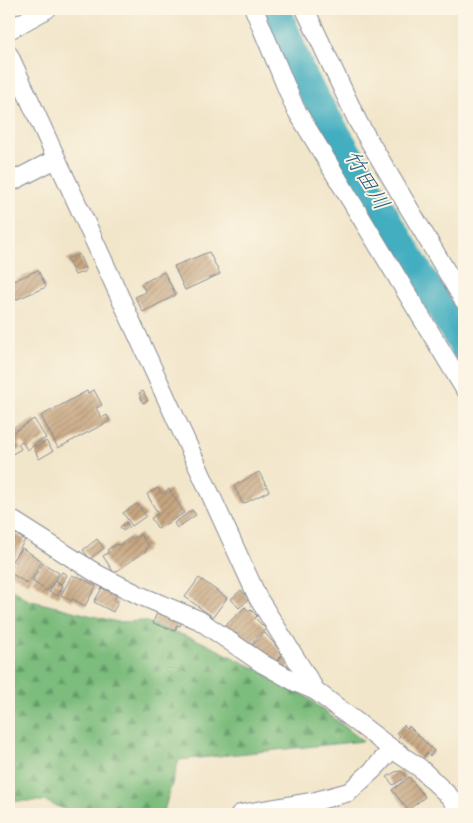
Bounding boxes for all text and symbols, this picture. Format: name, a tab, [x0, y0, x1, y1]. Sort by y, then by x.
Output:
water label: 竹田川	[334, 144, 396, 218]

